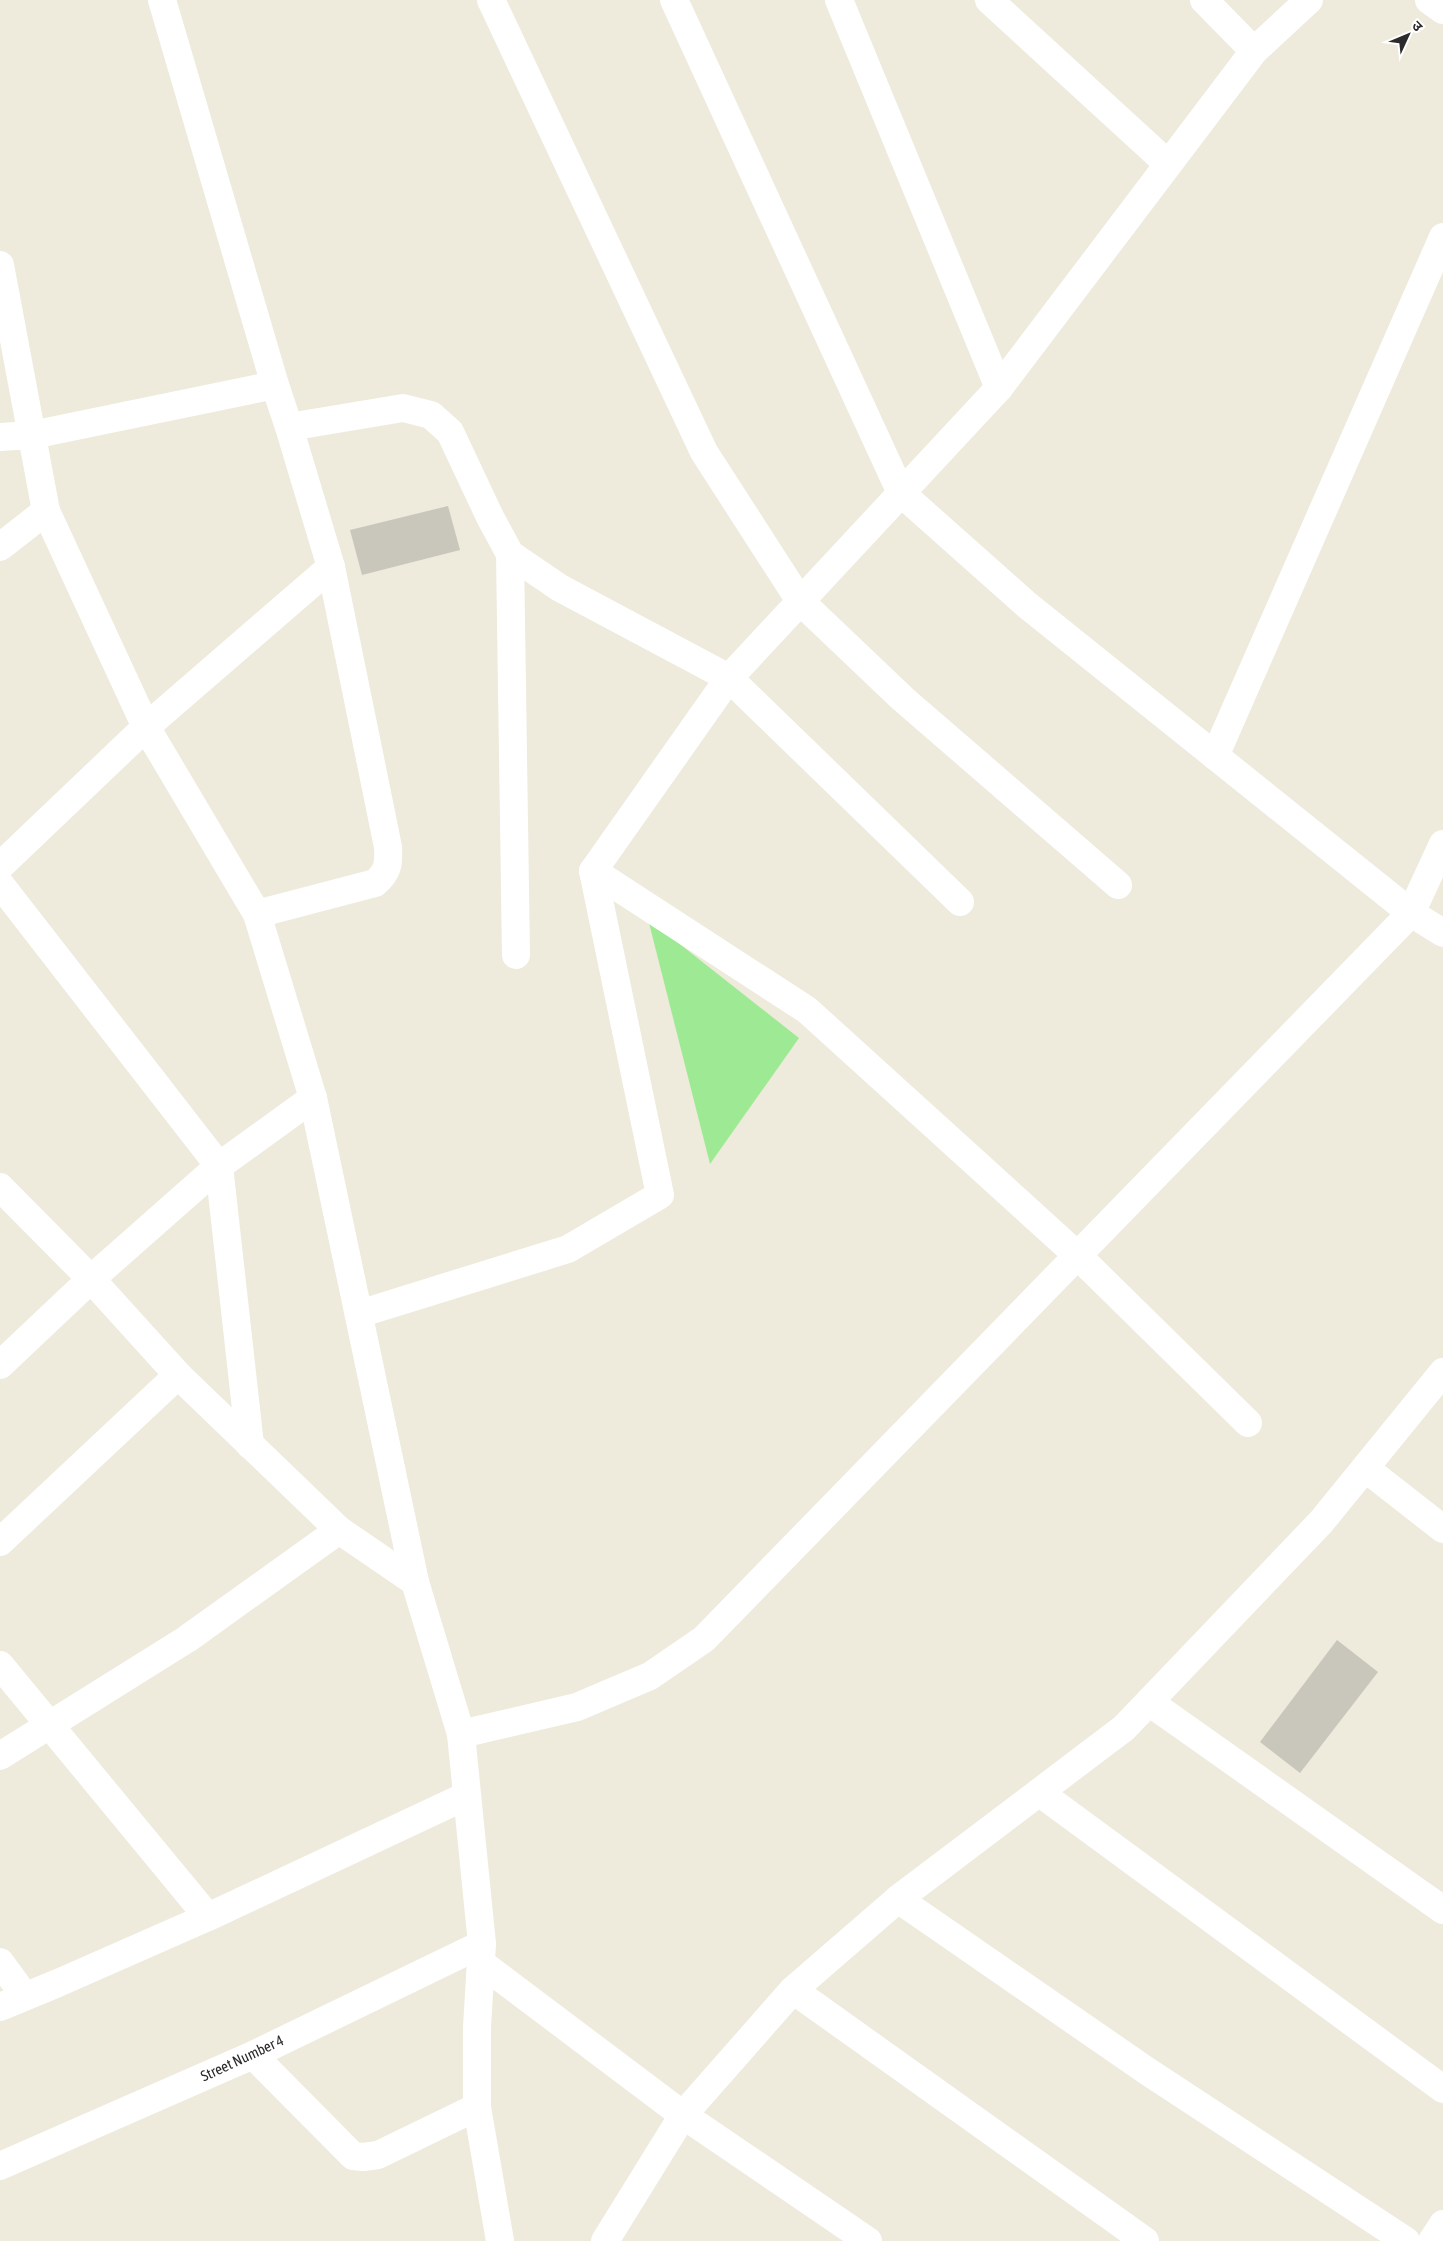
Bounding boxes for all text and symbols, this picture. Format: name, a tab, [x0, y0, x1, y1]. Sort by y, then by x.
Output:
north arrow	[1383, 10, 1433, 60]
text: उ	[1409, 17, 1427, 35]
street label: Street Number 4	[198, 2031, 286, 2085]

